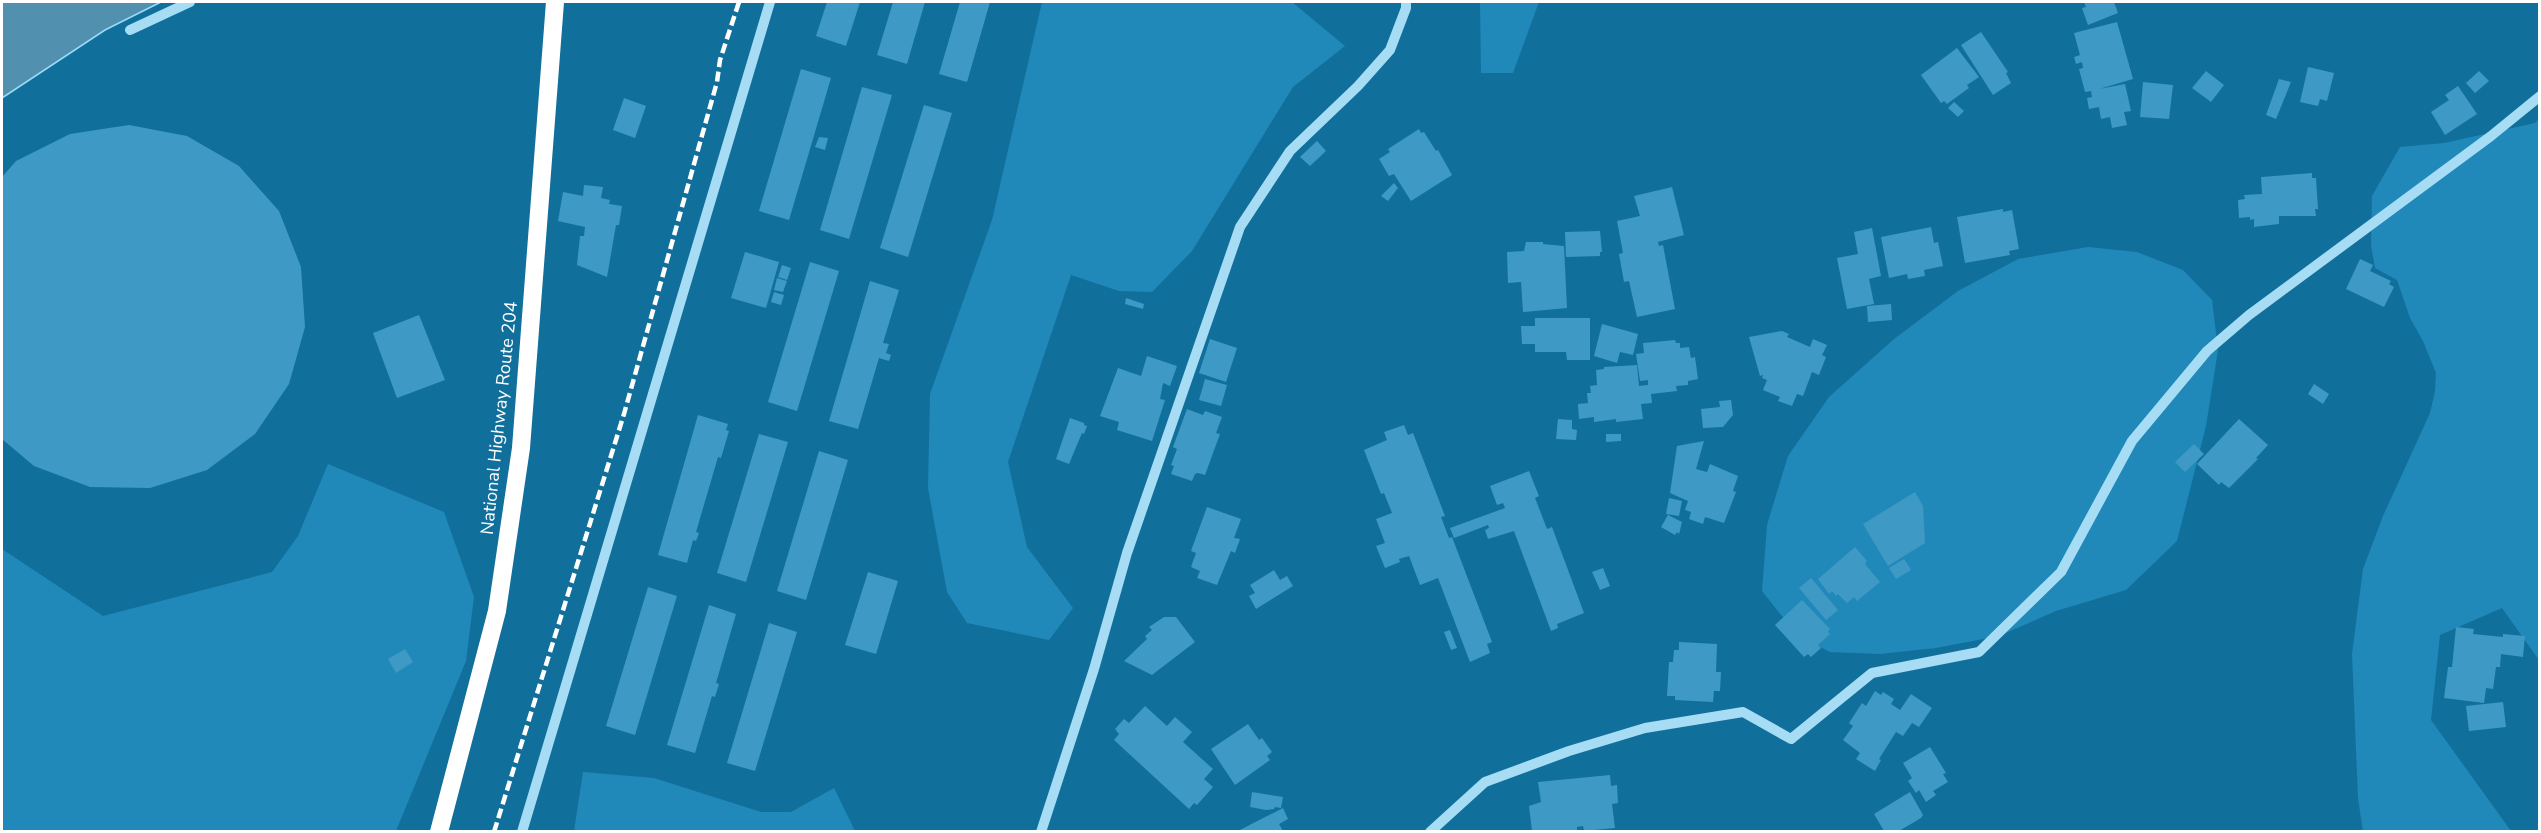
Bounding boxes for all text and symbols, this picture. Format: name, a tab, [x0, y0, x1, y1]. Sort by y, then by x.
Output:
street label: National Highway Route 204	[475, 300, 523, 536]

